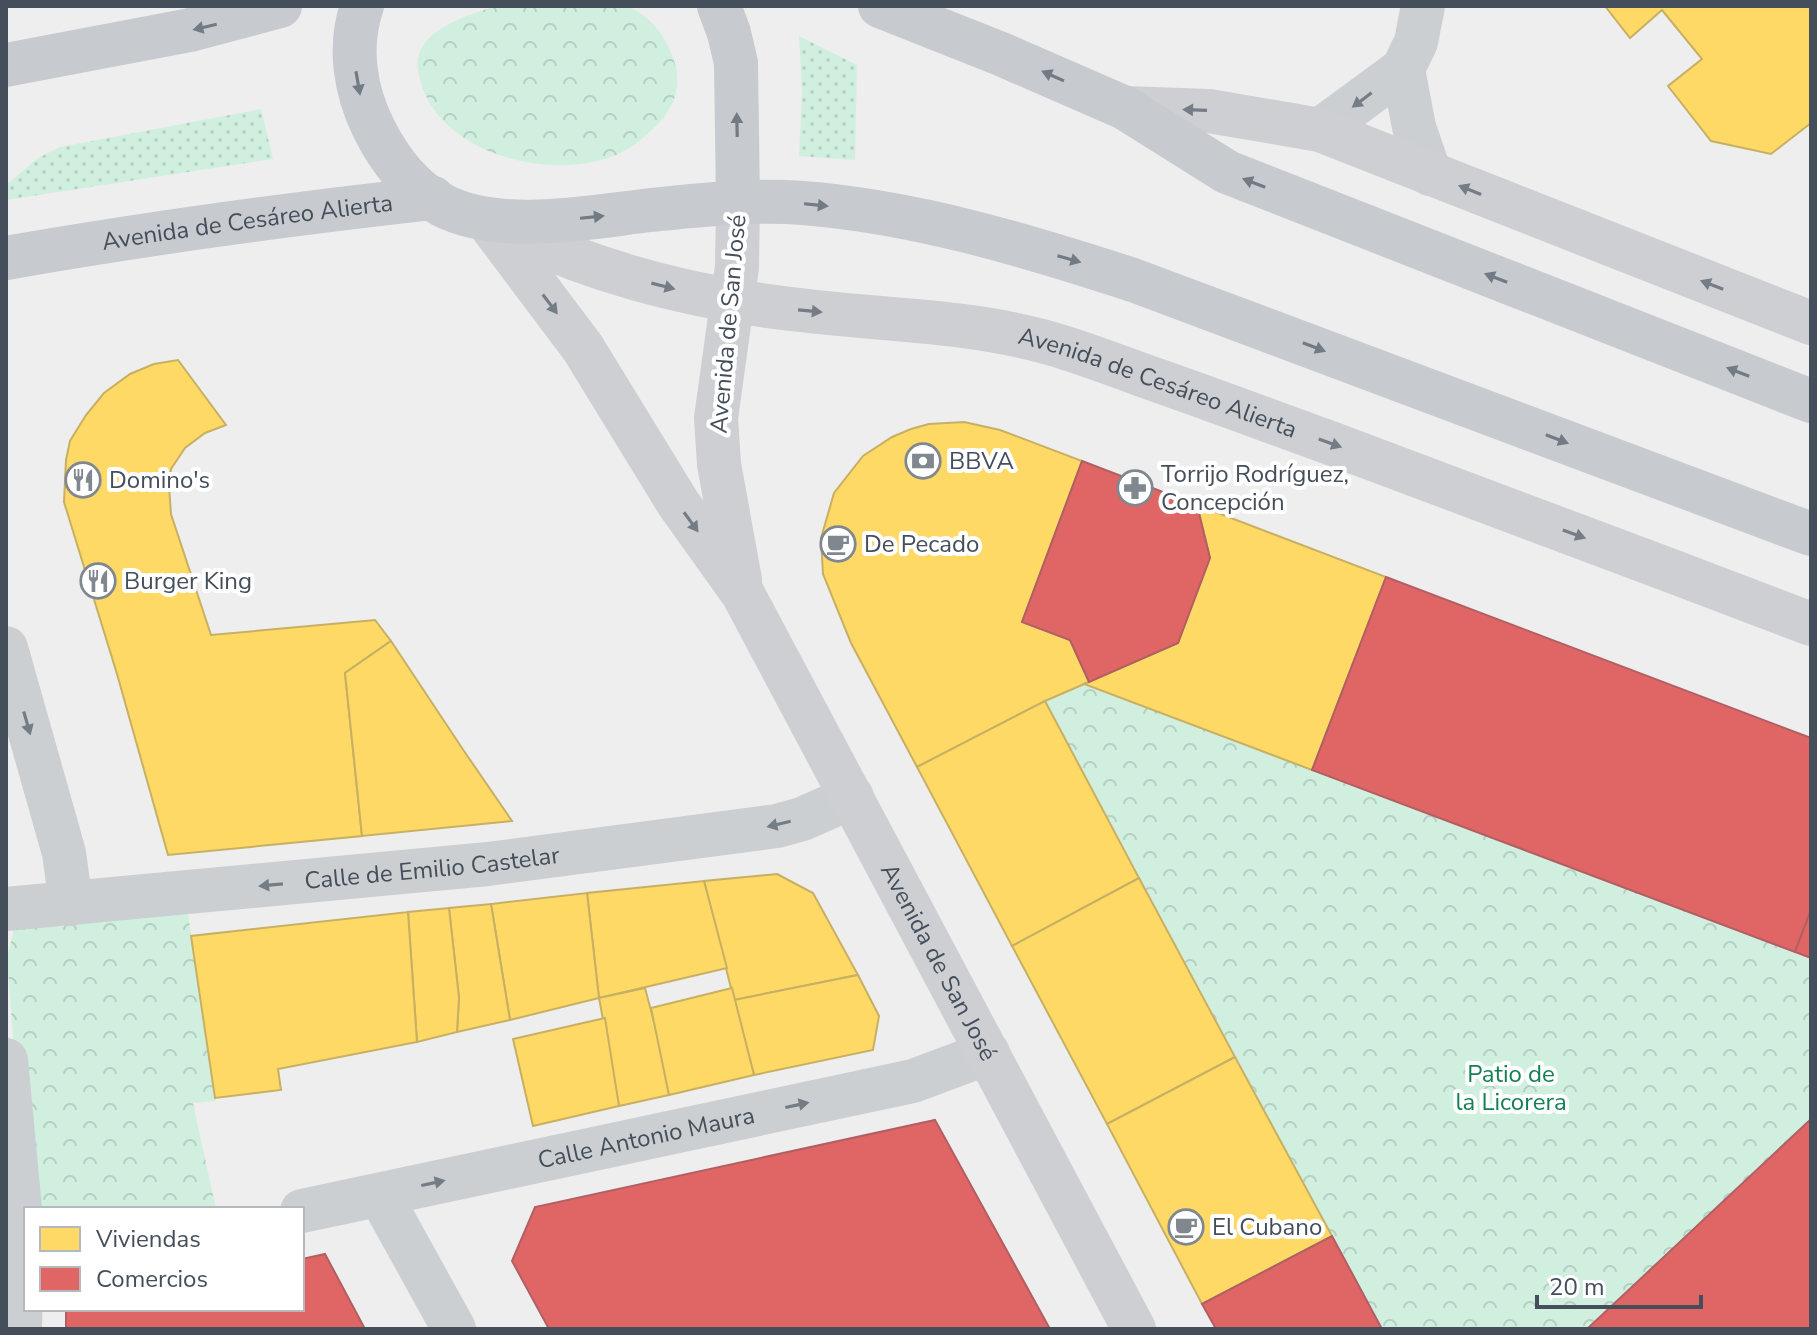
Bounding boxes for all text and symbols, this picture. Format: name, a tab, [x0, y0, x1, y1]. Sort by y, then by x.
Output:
one-way arrow	[192, 21, 217, 34]
one-way arrow	[1041, 70, 1065, 83]
one-way arrow	[352, 71, 365, 96]
one-way arrow	[1352, 92, 1372, 108]
one-way arrow	[1182, 104, 1207, 117]
one-way arrow	[731, 112, 743, 137]
one-way arrow	[1242, 176, 1266, 189]
one-way arrow	[1458, 183, 1482, 196]
street label: Avenida de Cesáreo Alierta	[99, 187, 395, 258]
one-way arrow	[803, 198, 828, 211]
one-way arrow	[580, 210, 605, 223]
street label: Avenida de San José	[702, 213, 754, 435]
one-way arrow	[1057, 254, 1082, 266]
one-way arrow	[1484, 271, 1508, 284]
one-way arrow	[1700, 278, 1724, 291]
one-way arrow	[650, 280, 675, 292]
one-way arrow	[541, 293, 557, 314]
one-way arrow	[798, 305, 823, 318]
street label: Avenida de Cesáreo Alierta	[1015, 320, 1302, 446]
one-way arrow	[1302, 342, 1326, 354]
one-way arrow	[1726, 366, 1750, 379]
one-way arrow	[1545, 433, 1569, 445]
one-way arrow	[1318, 437, 1342, 450]
bank icon: BBVA	[904, 442, 942, 480]
place label: BBVA	[949, 445, 1014, 477]
place label: Torrijo Rodríguez, Concepción	[1161, 458, 1349, 518]
restaurant icon: Domino's	[64, 461, 102, 499]
place label: Domino's	[109, 464, 210, 496]
pharmacy icon: Torrijo Rodríguez, Concepción	[1116, 469, 1154, 507]
one-way arrow	[683, 511, 698, 532]
cafe icon: De Pecado	[819, 525, 857, 563]
place label: De Pecado	[864, 528, 979, 560]
one-way arrow	[1562, 528, 1586, 541]
restaurant icon: Burger King	[79, 562, 117, 600]
place label: Burger King	[124, 565, 252, 597]
one-way arrow	[22, 711, 34, 736]
one-way arrow	[766, 819, 791, 831]
street label: Calle de Emilio Castelar	[303, 839, 562, 897]
street label: Avenida de San José	[873, 858, 1005, 1067]
one-way arrow	[258, 878, 283, 891]
park label: Patio de la Licorera	[1455, 1058, 1567, 1118]
one-way arrow	[785, 1098, 810, 1111]
street label: Calle Antonio Maura	[535, 1099, 758, 1176]
one-way arrow	[421, 1176, 446, 1189]
legend	[24, 1207, 304, 1311]
cafe icon: El Cubano	[1167, 1208, 1205, 1246]
place label: El Cubano	[1212, 1211, 1322, 1243]
text: Viviendas	[95, 1223, 201, 1255]
scale bar	[1537, 1259, 1701, 1309]
text: Comercios	[96, 1263, 208, 1295]
text: 20 m	[1549, 1271, 1605, 1303]

